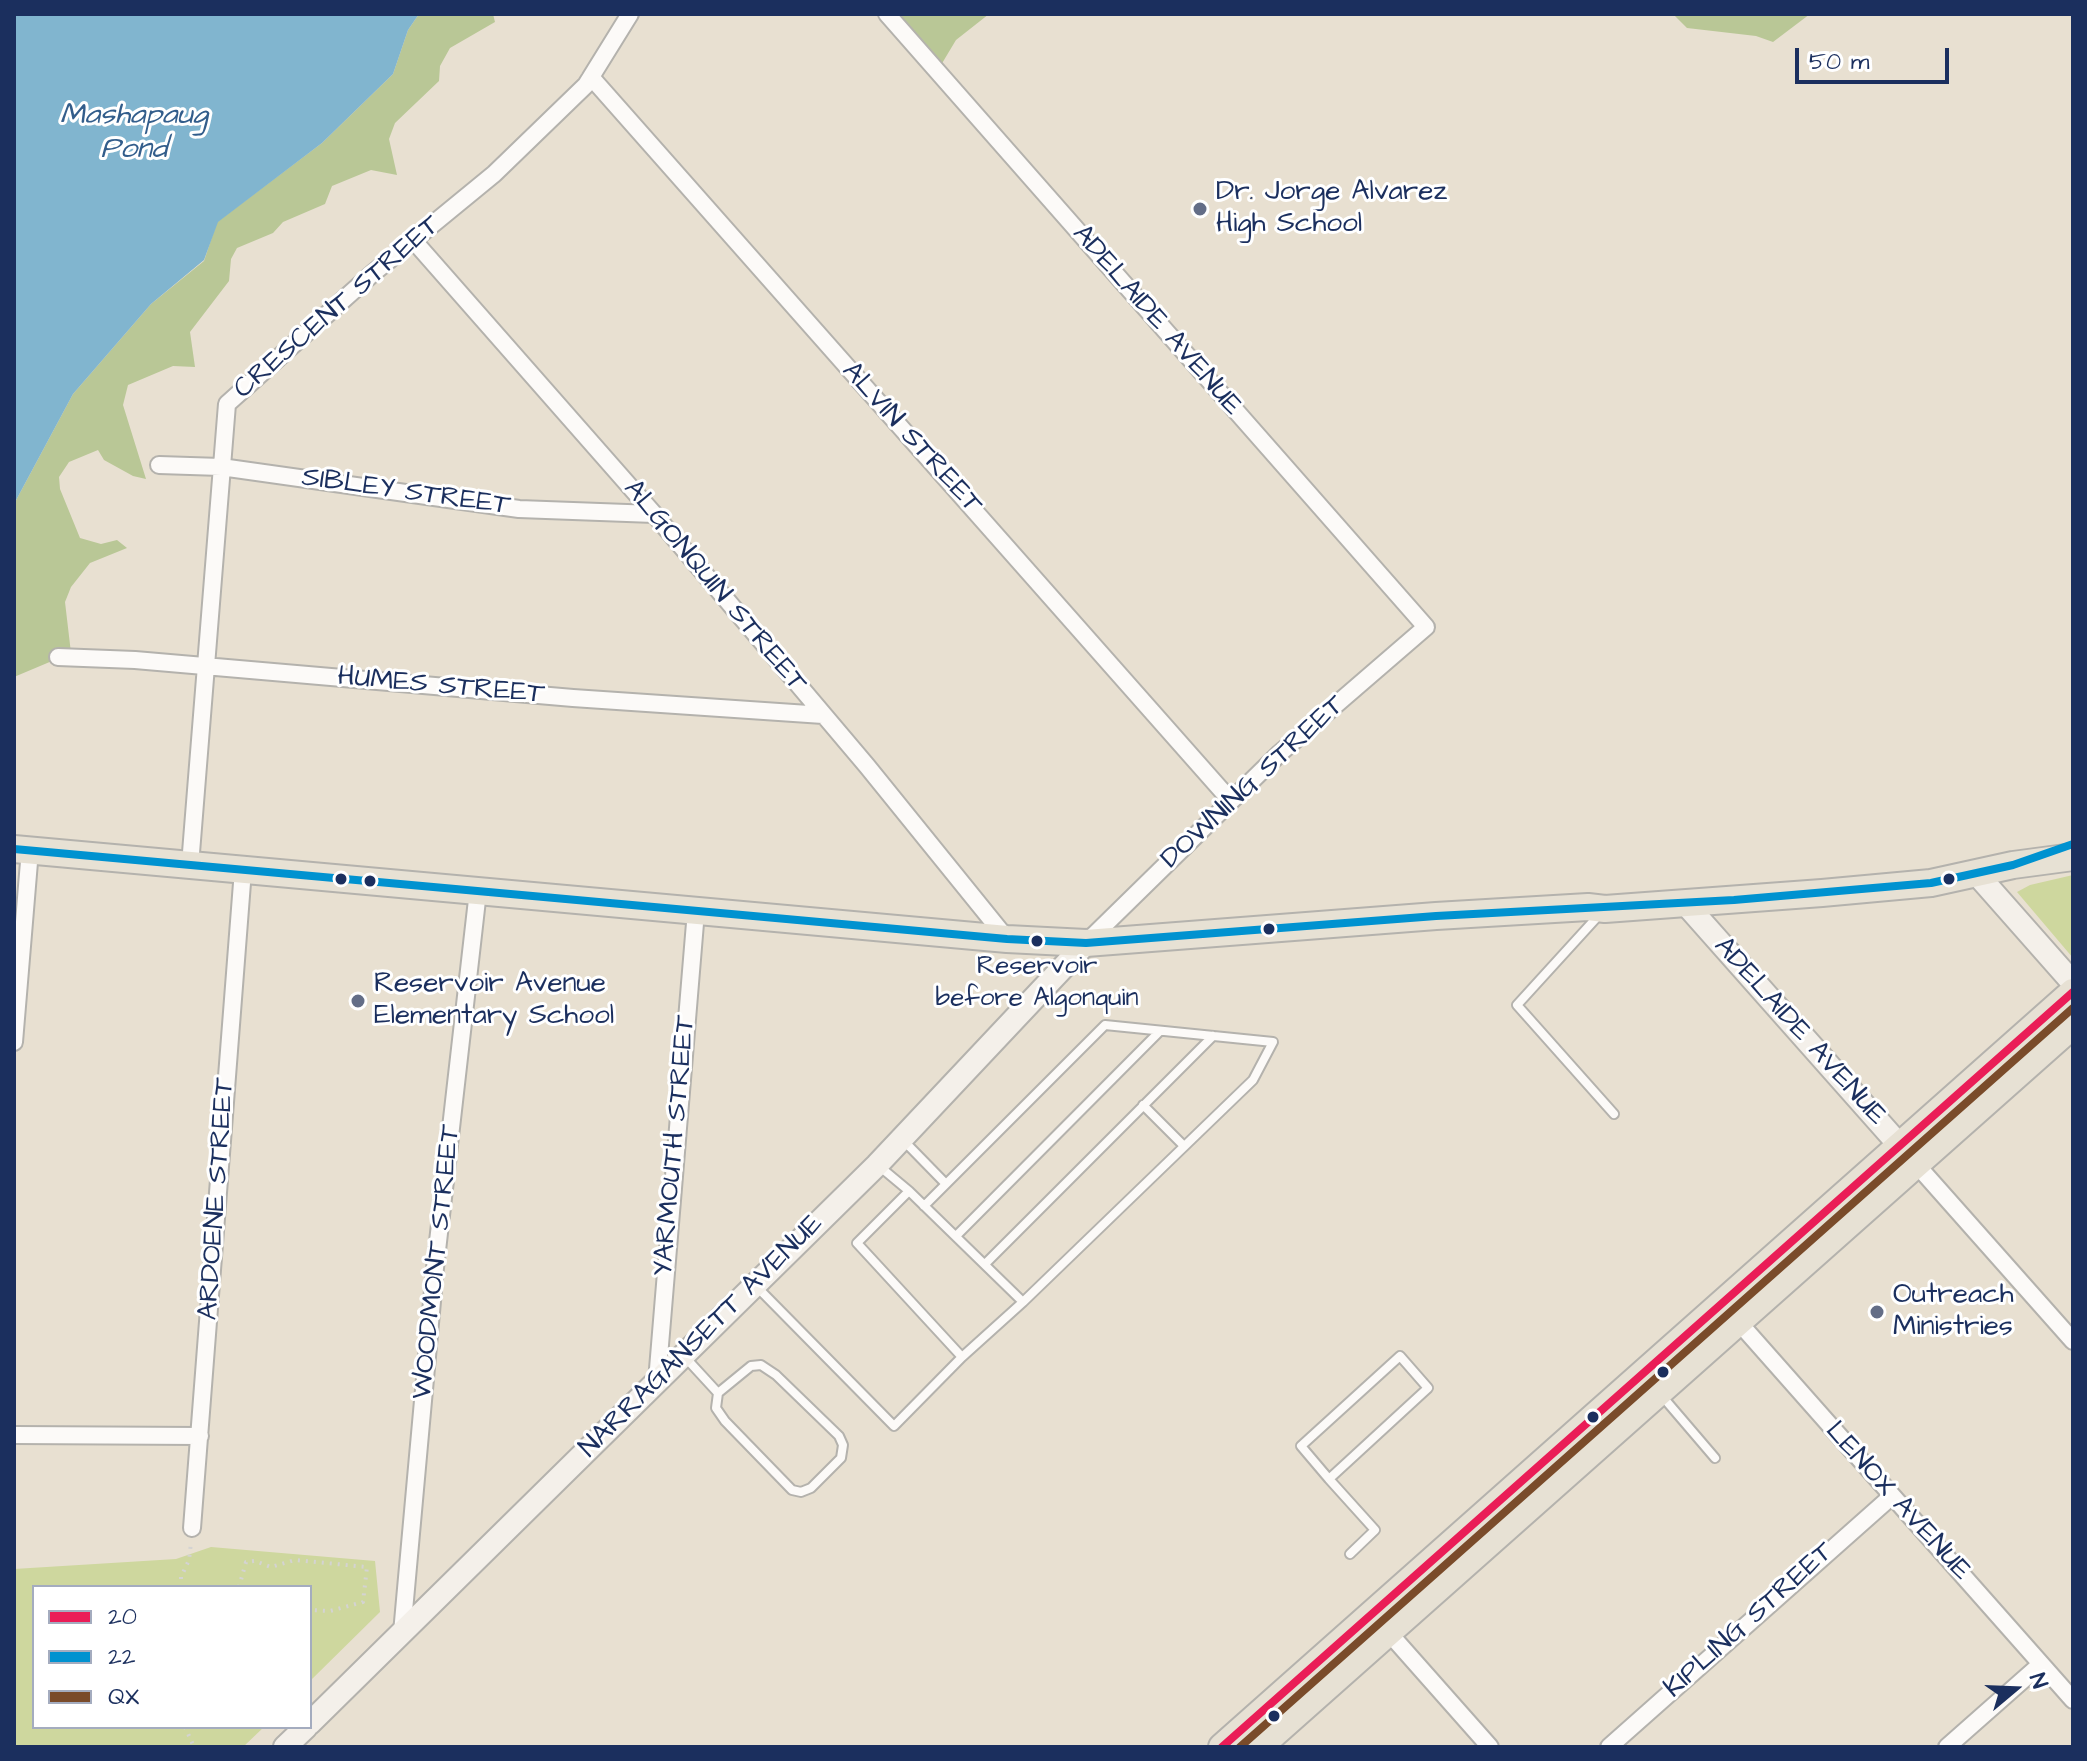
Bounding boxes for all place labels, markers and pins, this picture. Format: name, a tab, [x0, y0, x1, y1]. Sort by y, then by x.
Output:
place label: Dr. Jorge Alvarez High School	[1216, 176, 1447, 242]
marker: Dr. Jorge Alvarez High School	[1191, 200, 1209, 218]
unlabelled marker	[333, 871, 349, 887]
unlabelled marker	[1941, 871, 1957, 887]
unlabelled marker	[362, 873, 378, 889]
unlabelled marker	[1261, 921, 1277, 937]
marker: Reservoir before Algonquin	[1029, 933, 1045, 949]
place label: Reservoir before Algonquin	[936, 952, 1138, 1014]
place label: Reservoir Avenue Elementary School	[374, 968, 614, 1034]
marker: Reservoir Avenue Elementary School	[349, 992, 367, 1010]
place label: Outreach Ministries	[1893, 1279, 2014, 1345]
marker: Outreach Ministries	[1868, 1303, 1886, 1321]
unlabelled marker	[1655, 1364, 1671, 1380]
unlabelled marker	[1585, 1409, 1601, 1425]
unlabelled marker	[1266, 1708, 1282, 1724]

